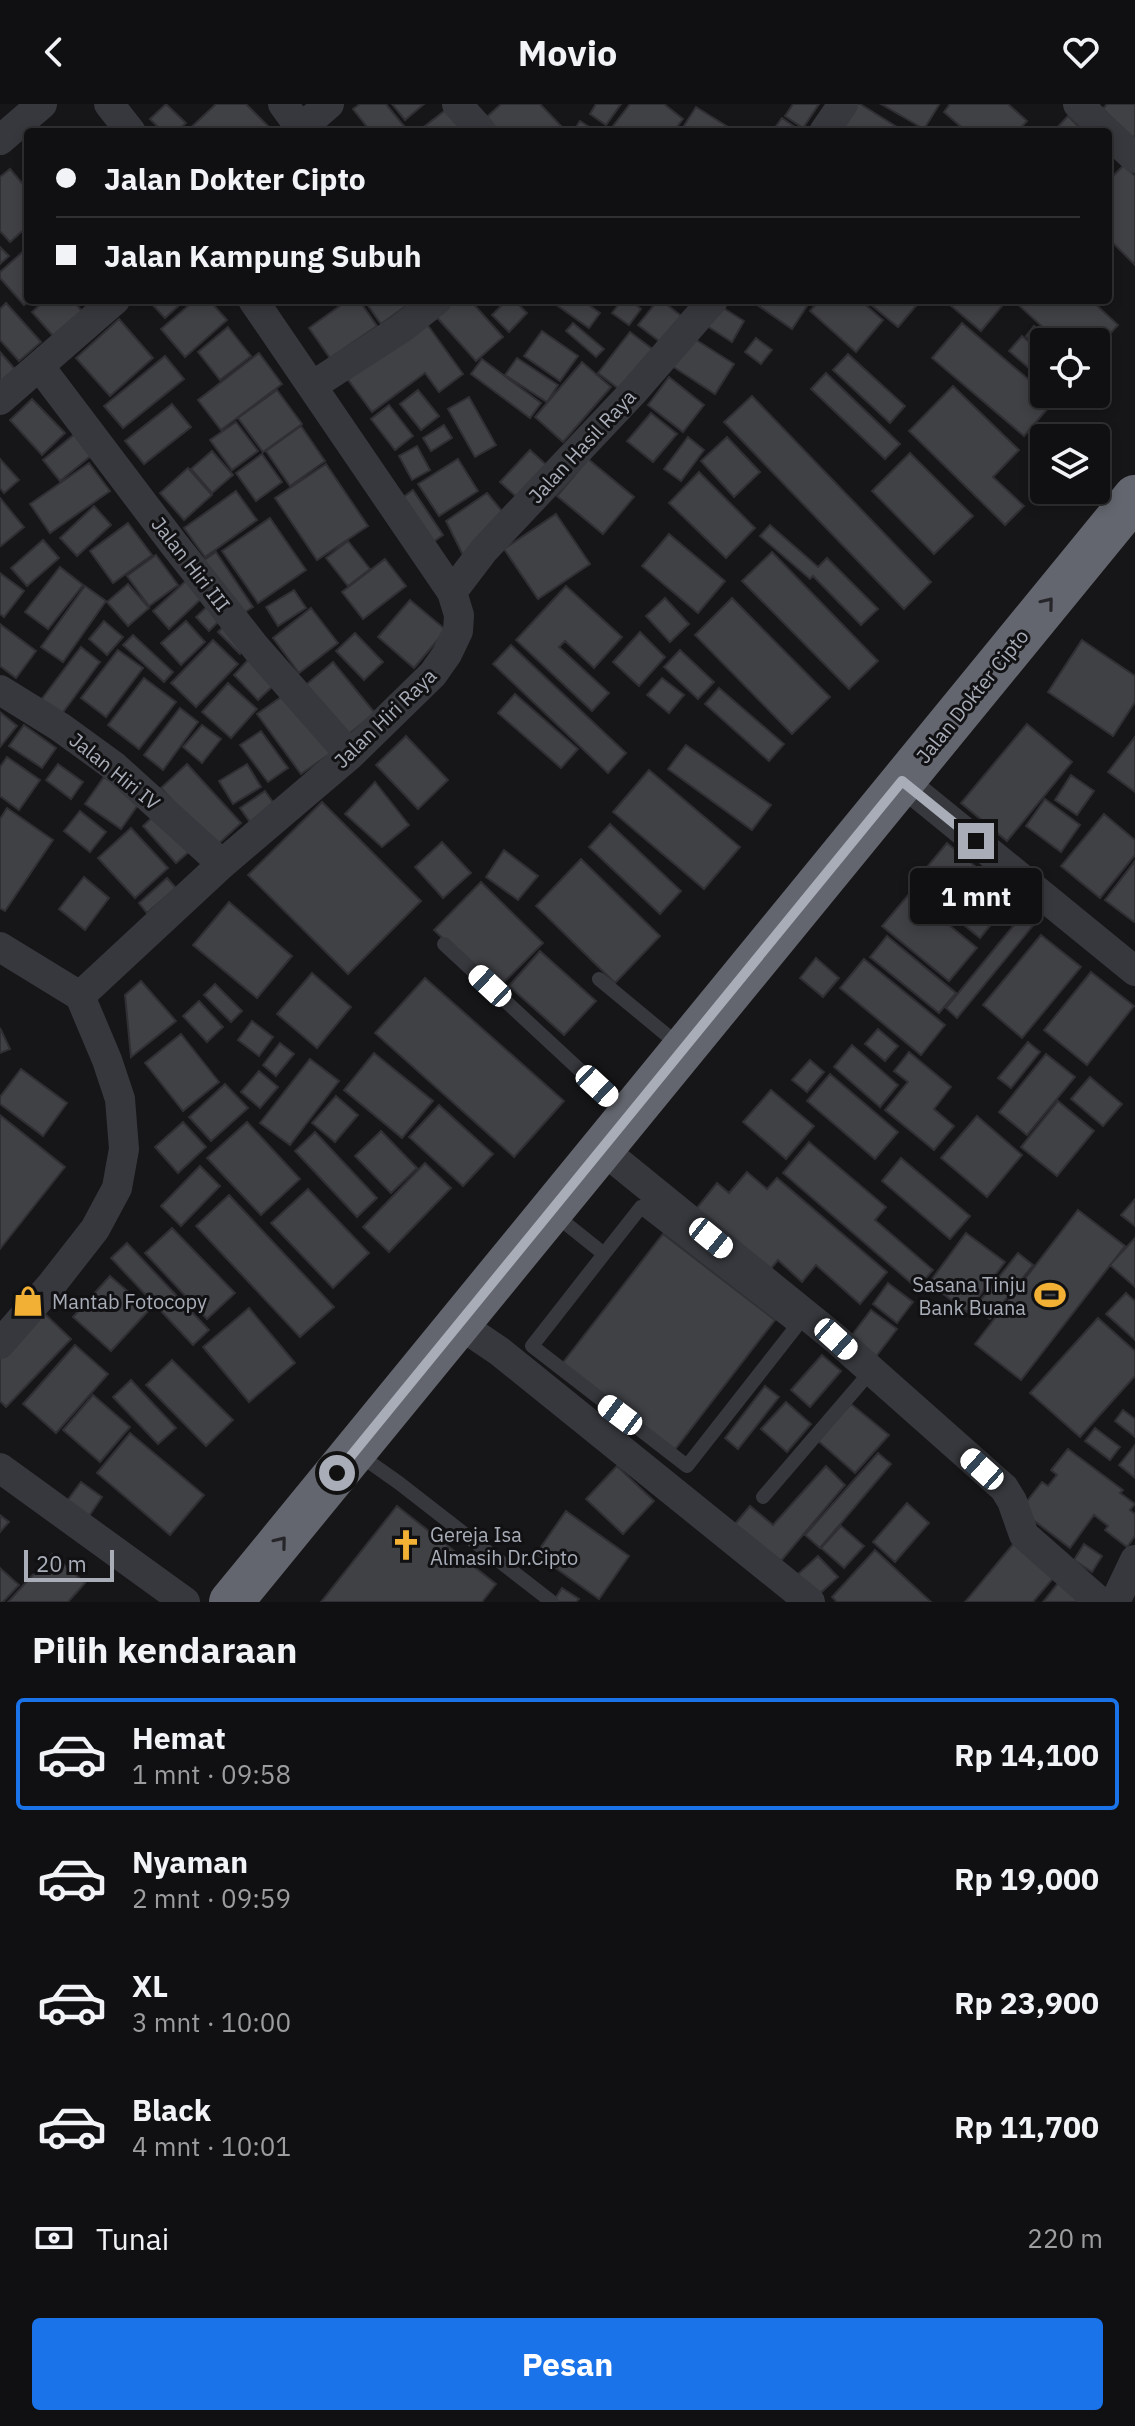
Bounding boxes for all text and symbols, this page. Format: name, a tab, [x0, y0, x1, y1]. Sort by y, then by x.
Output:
text: Movio	[518, 29, 617, 76]
icon: back	[32, 30, 76, 74]
icon: heart	[1059, 30, 1103, 74]
text: Jalan Dokter Cipto	[104, 159, 366, 198]
text: Jalan Kampung Subuh	[104, 236, 422, 275]
map controls	[1030, 328, 1110, 504]
button: locate	[1030, 328, 1110, 408]
street label: Jalan Hasil Raya	[522, 383, 642, 509]
button: layers	[1030, 424, 1110, 504]
street label: Jalan Hiri III	[145, 511, 237, 617]
one-way arrow	[1038, 598, 1053, 612]
street label: Jalan Dokter Cipto	[910, 623, 1034, 769]
street label: Jalan Hiri Raya	[328, 662, 442, 774]
street label: Jalan Hiri IV	[64, 726, 166, 816]
route end	[958, 823, 994, 859]
callout: 1 mnt	[910, 869, 1042, 925]
text: 1 mnt	[941, 879, 1011, 913]
car	[464, 961, 516, 1011]
car	[571, 1061, 623, 1111]
car	[685, 1214, 737, 1262]
place label: Sasana Tinju Bank Buana	[912, 1271, 1026, 1321]
sports icon: Sasana Tinju Bank Buana	[1033, 1278, 1067, 1312]
shop icon: Mantab Fotocopy	[11, 1284, 45, 1318]
place label: Mantab Fotocopy	[52, 1288, 207, 1315]
car	[810, 1314, 862, 1364]
car	[594, 1391, 646, 1439]
car	[956, 1444, 1008, 1494]
route start	[319, 1455, 355, 1491]
place label: Gereja Isa Almasih Dr.Cipto	[430, 1521, 578, 1571]
church icon: Gereja Isa Almasih Dr.Cipto	[389, 1528, 423, 1562]
one-way arrow	[271, 1536, 286, 1551]
scale bar	[24, 1546, 114, 1582]
text: 20 m	[36, 1549, 87, 1578]
text: Pilih kendaraan	[32, 1626, 297, 1673]
icon: car	[36, 1718, 108, 1790]
text: Hemat	[132, 1718, 226, 1757]
text: Rp 14,100	[954, 1735, 1099, 1774]
text: 1 mnt · 09:58	[132, 1757, 291, 1791]
icon: car	[36, 1842, 108, 1914]
text: Nyaman	[132, 1842, 248, 1881]
text: Rp 19,000	[954, 1859, 1099, 1898]
text: 2 mnt · 09:59	[132, 1881, 291, 1915]
icon: car	[36, 1966, 108, 2038]
text: XL	[132, 1966, 168, 2005]
text: Rp 23,900	[954, 1983, 1099, 2022]
text: 3 mnt · 10:00	[132, 2005, 291, 2039]
icon: car	[36, 2090, 108, 2162]
text: Black	[132, 2090, 211, 2129]
text: Rp 11,700	[954, 2107, 1099, 2146]
text: 4 mnt · 10:01	[132, 2129, 291, 2163]
icon: cash	[32, 2216, 76, 2260]
text: Tunai	[96, 2219, 169, 2258]
text: 220 m	[1027, 2221, 1103, 2255]
button: Pesan	[32, 2318, 1103, 2410]

